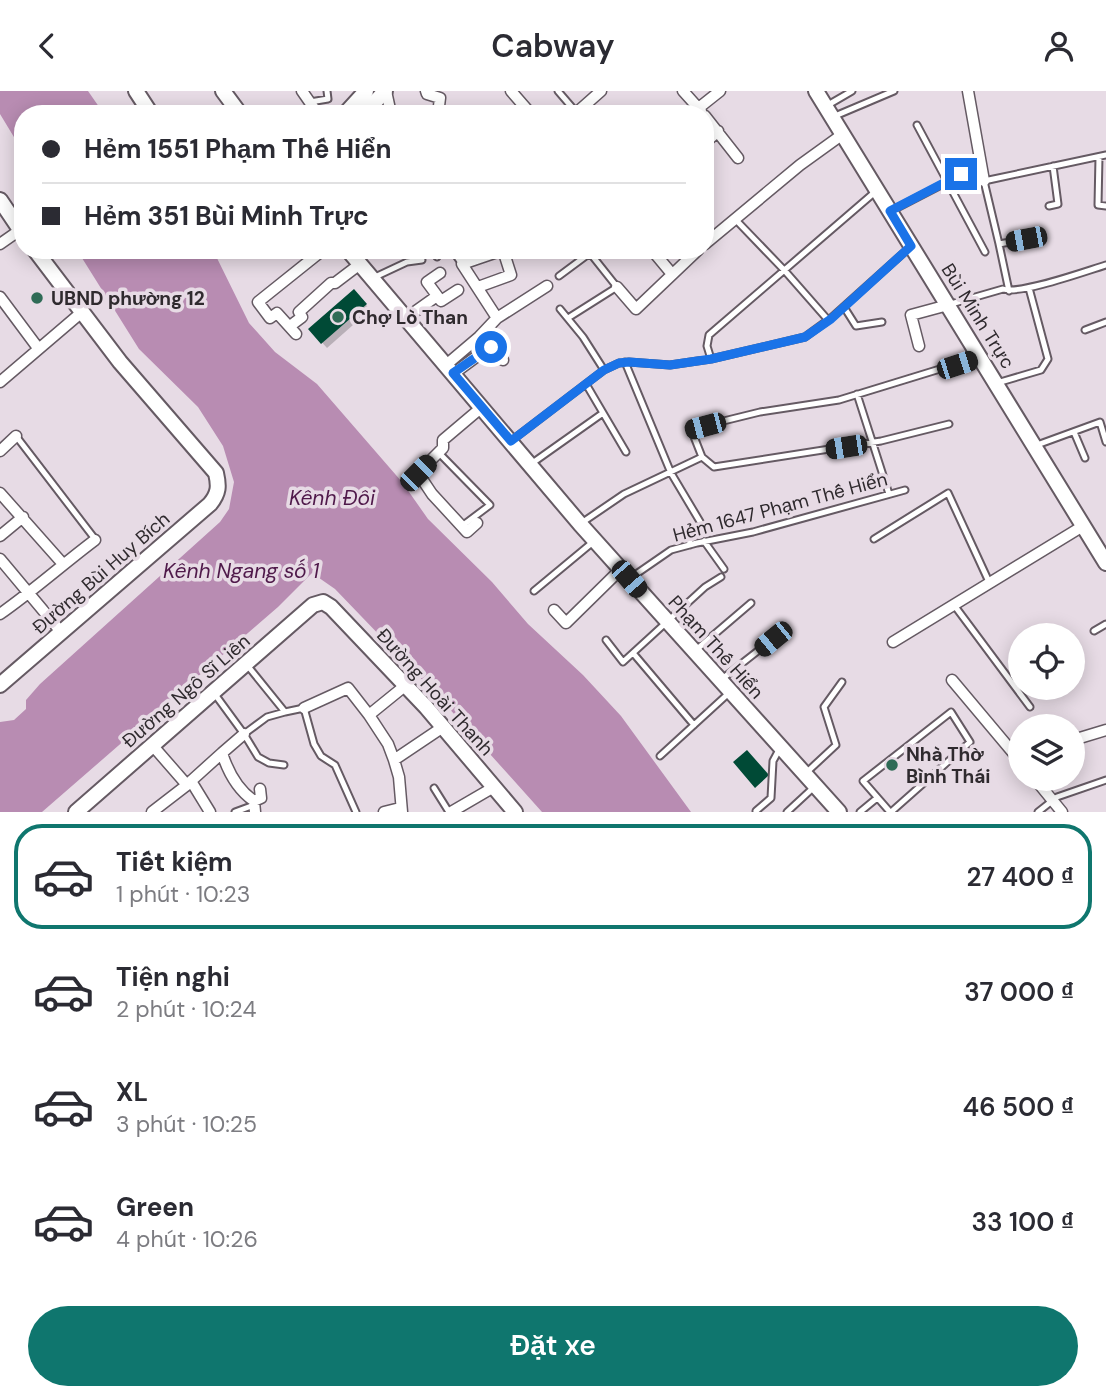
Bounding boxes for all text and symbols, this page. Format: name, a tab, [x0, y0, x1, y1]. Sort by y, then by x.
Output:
text: Cabway	[491, 25, 615, 67]
icon: back	[28, 27, 66, 65]
icon: person	[1040, 27, 1078, 65]
text: Hẻm 1551 Phạm Thế Hiển	[84, 132, 392, 166]
route end	[945, 158, 977, 190]
text: Hẻm 351 Bùi Minh Trực	[84, 199, 369, 233]
car	[1004, 225, 1049, 253]
street label: Bùi Minh Trực	[936, 259, 1020, 373]
place label: UBND phường 12	[51, 286, 205, 311]
marker: UBND phường 12	[29, 290, 45, 306]
place label: Chợ Lò Than	[352, 305, 468, 330]
marker: Chợ Lò Than	[330, 309, 346, 325]
route start	[475, 331, 507, 363]
car	[934, 349, 981, 381]
car	[682, 410, 729, 442]
car	[824, 433, 869, 461]
car	[396, 451, 441, 495]
street label: Hẻm 1647 Phạm Thế Hiển	[670, 466, 890, 548]
water label: Kênh Đôi	[289, 484, 376, 512]
street label: Đường Bùi Huy Bích	[27, 506, 175, 640]
car	[608, 556, 651, 602]
water label: Kênh Ngang số 1	[163, 557, 319, 585]
street label: Phạm Thế Hiển	[663, 590, 769, 704]
car	[751, 618, 796, 660]
street label: Đường Hoài Thanh	[371, 623, 499, 761]
map controls	[1008, 623, 1085, 791]
button: locate	[1008, 623, 1085, 700]
street label: Đường Ngô Sĩ Liên	[117, 629, 255, 753]
button: layers	[1008, 714, 1085, 791]
place label: Nhà Thờ Bình Thái	[906, 742, 991, 789]
marker: Nhà Thờ Bình Thái	[884, 757, 900, 773]
icon: car	[32, 845, 95, 908]
text: Tiết kiệm	[116, 845, 233, 879]
text: 27 400 ₫	[966, 860, 1074, 894]
text: 1 phút · 10:23	[116, 879, 250, 909]
icon: car	[32, 960, 95, 1023]
text: Tiện nghi	[116, 960, 230, 994]
text: 37 000 ₫	[964, 975, 1074, 1009]
text: 2 phút · 10:24	[116, 994, 256, 1024]
icon: car	[32, 1075, 95, 1138]
text: XL	[116, 1075, 148, 1109]
text: 46 500 ₫	[963, 1090, 1074, 1124]
text: 3 phút · 10:25	[116, 1109, 257, 1139]
icon: car	[32, 1190, 95, 1253]
text: Green	[116, 1190, 194, 1224]
text: 33 100 ₫	[971, 1205, 1074, 1239]
text: 4 phút · 10:26	[116, 1224, 258, 1254]
button: Đặt xe	[28, 1306, 1078, 1386]

